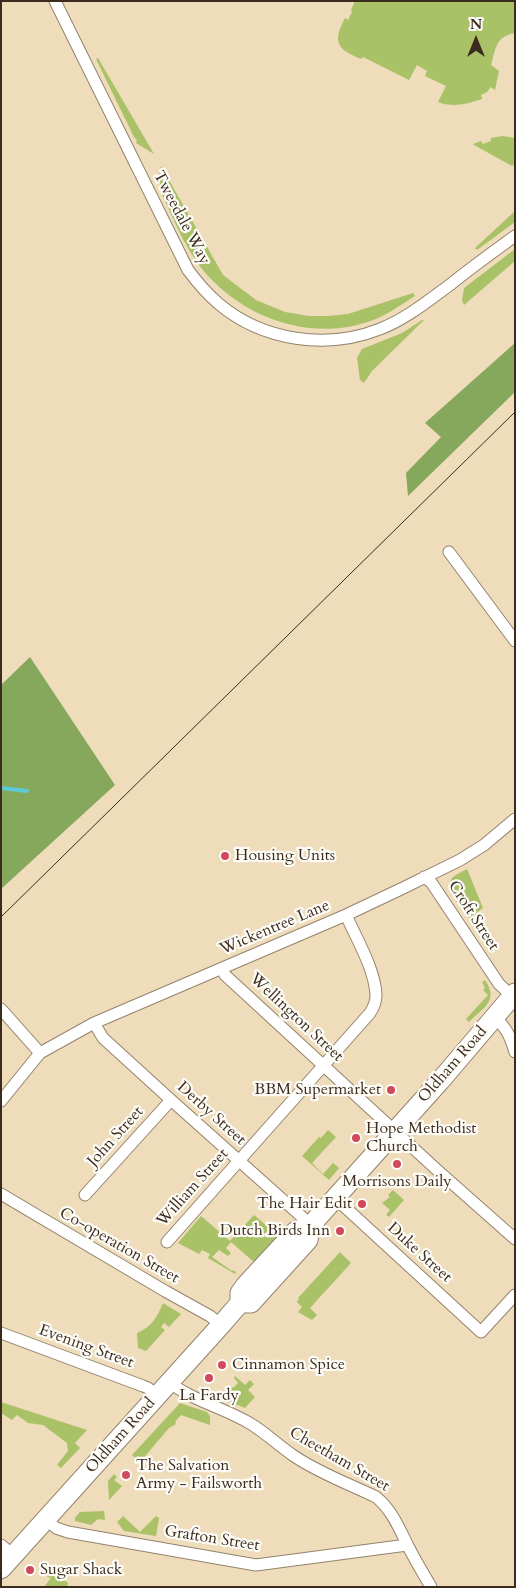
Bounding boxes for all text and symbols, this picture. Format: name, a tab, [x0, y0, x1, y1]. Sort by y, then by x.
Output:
north arrow	[451, 15, 501, 65]
text: N	[470, 15, 482, 34]
street label: Tweedale Way	[148, 168, 214, 268]
place label: Housing Units	[235, 846, 335, 866]
marker: Housing Units	[219, 850, 231, 862]
street label: Croft Street	[443, 877, 503, 955]
street label: Wickentree Lane	[217, 896, 333, 960]
street label: Wellington Street	[245, 970, 347, 1066]
street label: Oldham Road	[415, 1023, 491, 1107]
street label: Derby Street	[173, 1078, 249, 1150]
place label: BBM Supermarket	[254, 1080, 381, 1100]
marker: BBM Supermarket	[385, 1084, 397, 1096]
street label: John Street	[84, 1103, 148, 1171]
place label: Hope Methodist Church	[366, 1119, 476, 1157]
marker: Hope Methodist Church	[350, 1132, 362, 1144]
street label: William Street	[153, 1145, 233, 1231]
marker: Morrisons Daily	[391, 1158, 403, 1170]
place label: Morrisons Daily	[342, 1172, 452, 1192]
place label: The Hair Edit	[257, 1194, 352, 1214]
marker: The Hair Edit	[356, 1198, 368, 1210]
street label: Co-operation Street	[56, 1204, 182, 1288]
street label: Duke Street	[383, 1219, 455, 1287]
place label: Dutch Birds Inn	[220, 1221, 330, 1241]
marker: Dutch Birds Inn	[334, 1225, 346, 1237]
street label: Evening Street	[36, 1321, 136, 1373]
place label: Cinnamon Spice	[232, 1355, 345, 1375]
marker: Cinnamon Spice	[216, 1359, 228, 1371]
marker: La Fardy	[203, 1372, 215, 1384]
place label: La Fardy	[179, 1386, 239, 1406]
street label: Oldham Road	[82, 1394, 160, 1478]
street label: Cheetham Street	[285, 1424, 393, 1496]
place label: The Salvation Army - Failsworth	[136, 1456, 262, 1494]
marker: The Salvation Army - Failsworth	[120, 1469, 132, 1481]
street label: Grafton Street	[163, 1522, 261, 1556]
place label: Sugar Shack	[40, 1560, 122, 1580]
marker: Sugar Shack	[24, 1564, 36, 1576]

